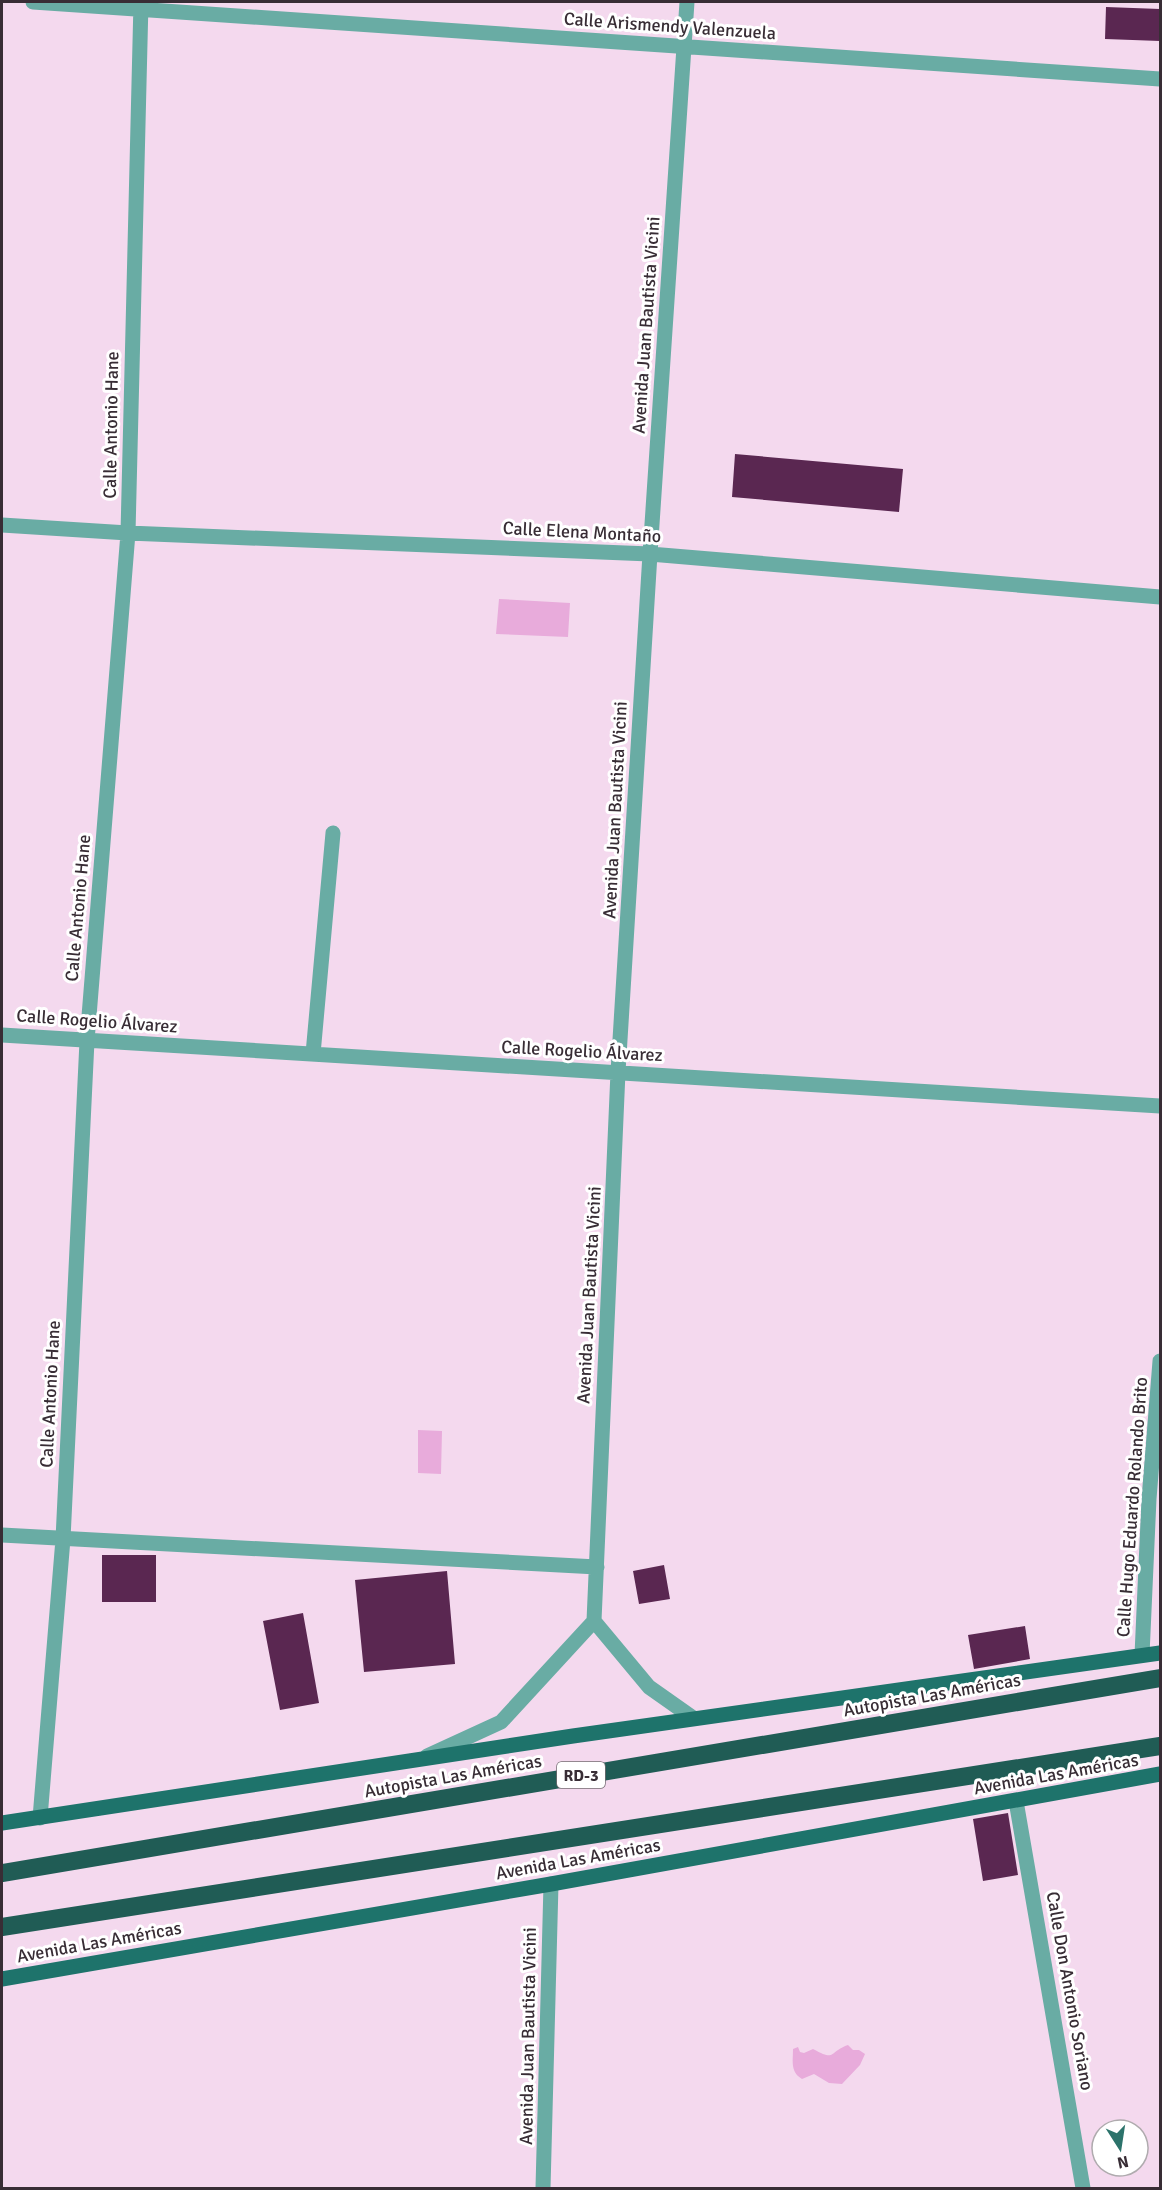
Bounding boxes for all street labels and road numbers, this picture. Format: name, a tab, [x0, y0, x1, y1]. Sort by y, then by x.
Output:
street label: Calle Arismendy Valenzuela	[563, 8, 777, 44]
street label: Avenida Juan Bautista Vicini	[627, 216, 665, 434]
street label: Calle Antonio Hane	[99, 351, 123, 499]
street label: Calle Elena Montaño	[502, 517, 662, 547]
street label: Avenida Juan Bautista Vicini	[598, 701, 632, 919]
street label: Calle Antonio Hane	[61, 834, 95, 982]
street label: Calle Rogelio Álvarez	[16, 1004, 178, 1038]
street label: Calle Rogelio Álvarez	[501, 1036, 663, 1066]
street label: Avenida Juan Bautista Vicini	[572, 1186, 606, 1404]
street label: Calle Antonio Hane	[35, 1320, 65, 1468]
street label: Calle Hugo Eduardo Rolando Brito	[1112, 1376, 1152, 1638]
street label: Autopista Las Américas	[842, 1669, 1023, 1721]
street label: Avenida Las Américas	[972, 1749, 1140, 1799]
street label: Autopista Las Américas	[363, 1750, 544, 1802]
road number: RD-3	[557, 1762, 605, 1788]
street label: Avenida Las Américas	[494, 1834, 662, 1884]
street label: Calle Don Antonio Soriano	[1042, 1890, 1098, 2092]
street label: Avenida Las Américas	[15, 1917, 183, 1967]
street label: Avenida Juan Bautista Vicini	[515, 1927, 541, 2145]

